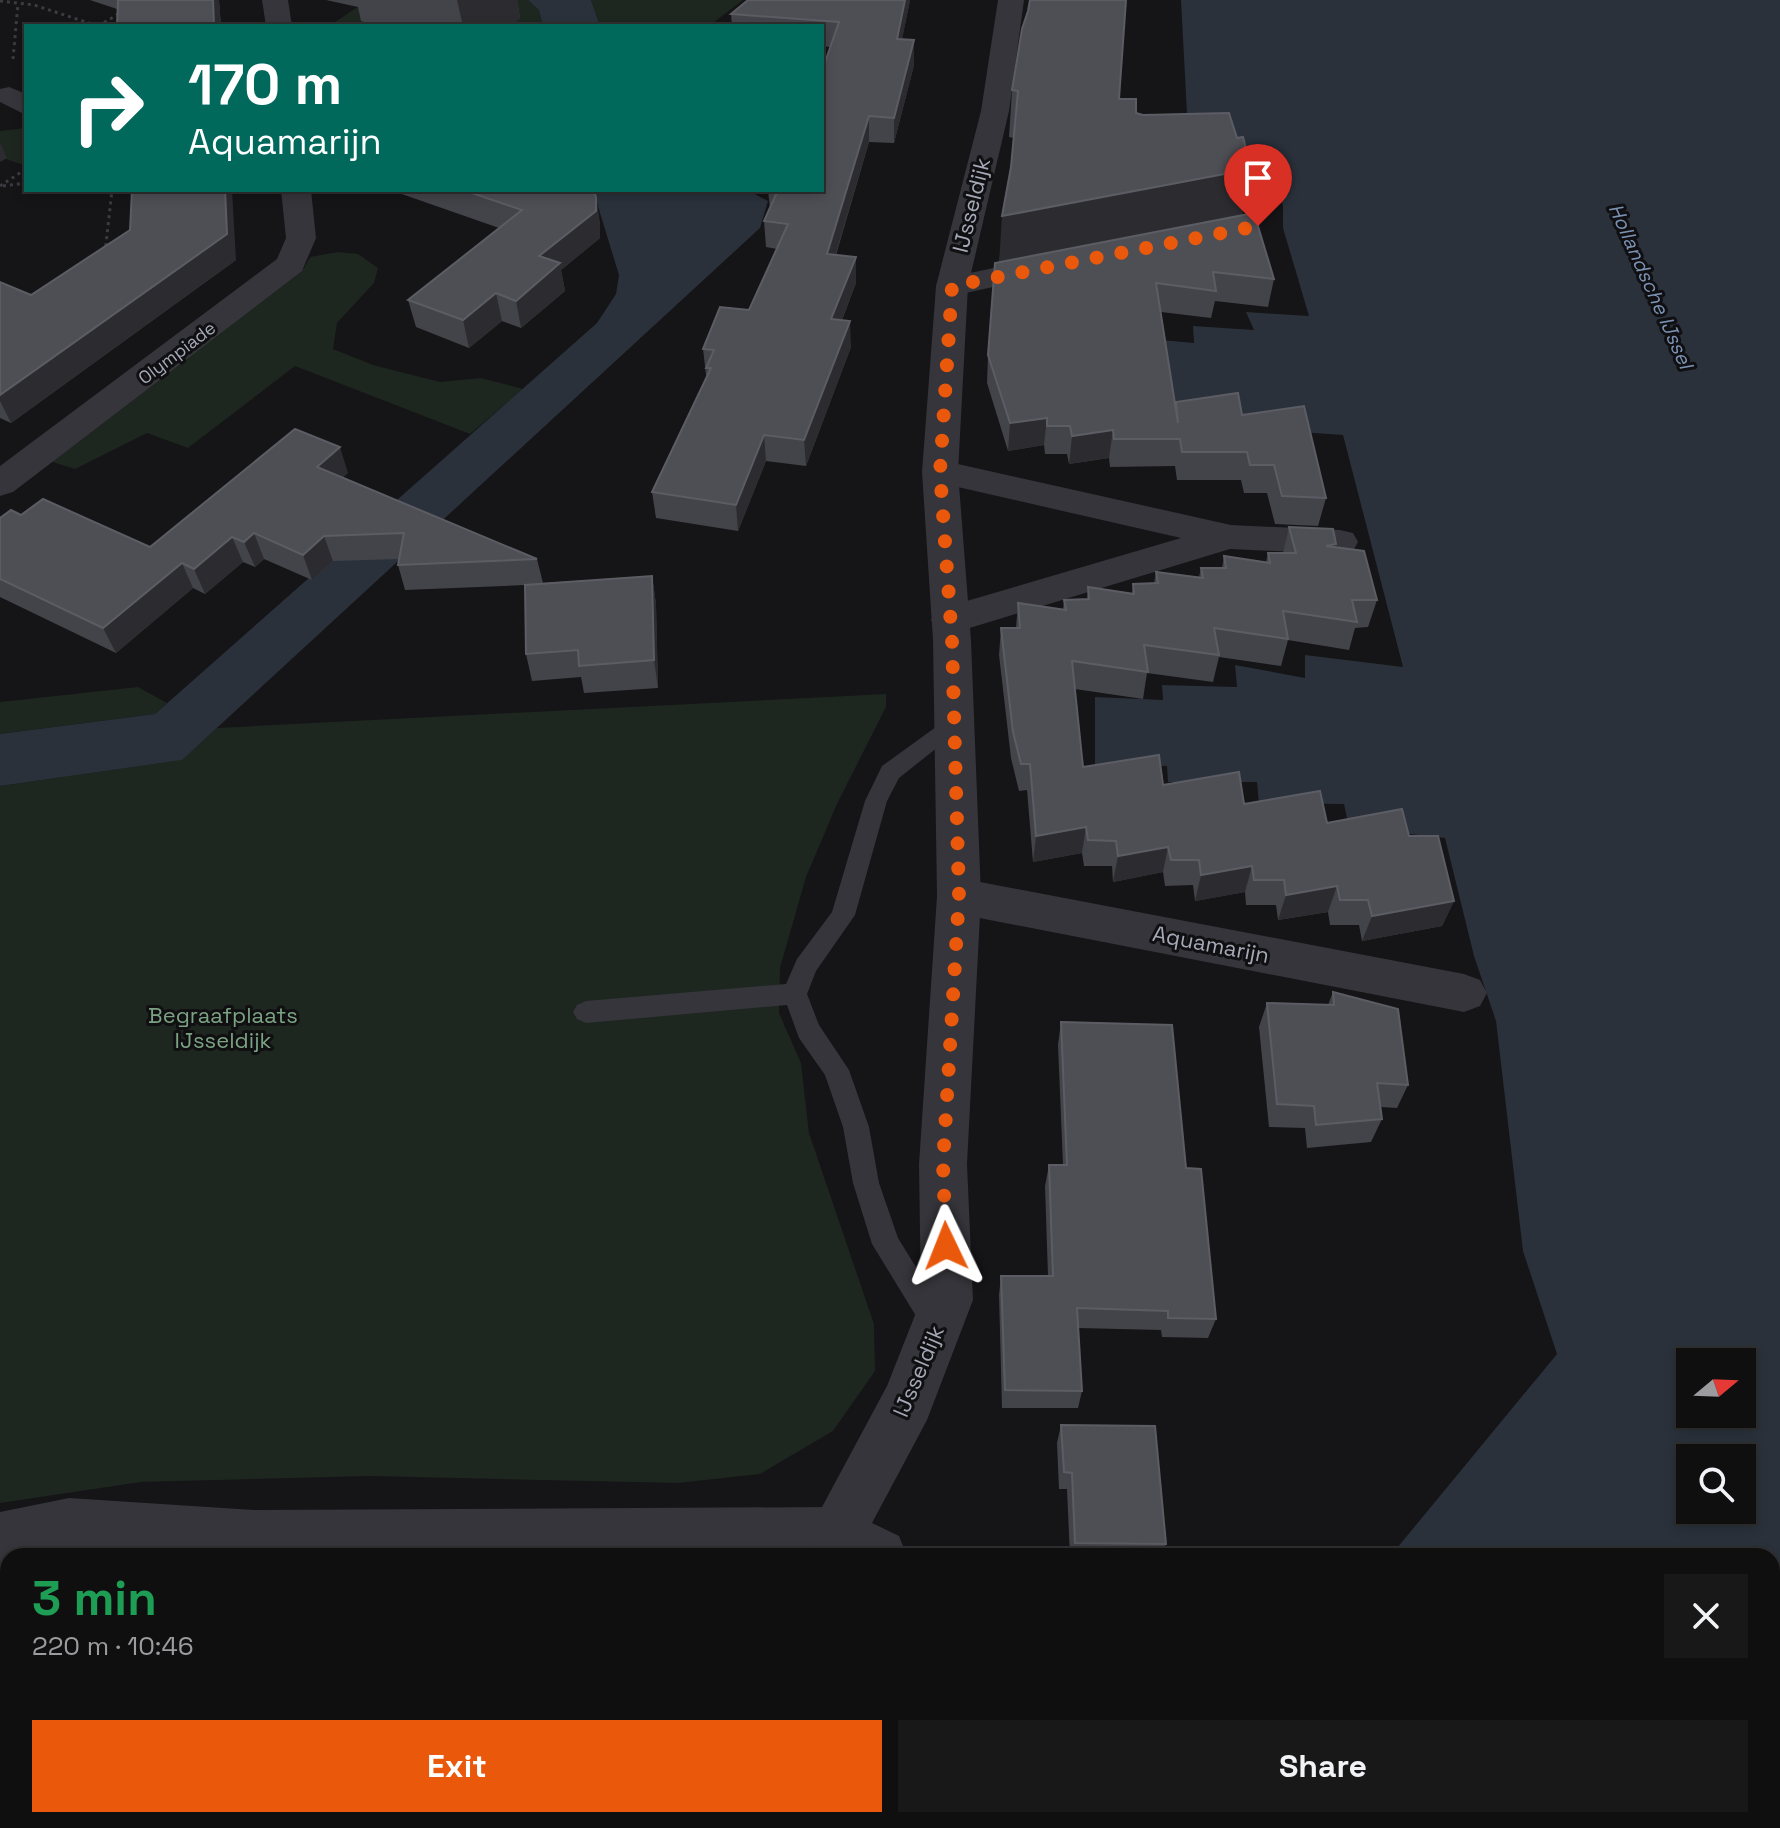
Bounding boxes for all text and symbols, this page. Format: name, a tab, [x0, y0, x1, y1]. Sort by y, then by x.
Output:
text: 170 m	[188, 49, 342, 120]
icon: right	[56, 56, 160, 160]
text: Aquamarijn	[188, 119, 382, 165]
pin	[1224, 144, 1292, 226]
street label: IJsseldijk	[946, 154, 996, 255]
icon: arrive	[1236, 156, 1280, 200]
water label: Hollandsche IJssel	[1603, 199, 1700, 375]
street label: Olympiade	[133, 316, 220, 389]
street label: Aquamarijn	[1150, 919, 1272, 969]
park label: Begraafplaats IJsseldijk	[148, 1001, 298, 1054]
position arrow	[904, 1204, 988, 1288]
street label: IJsseldijk	[886, 1321, 950, 1421]
north arrow	[1676, 1348, 1756, 1428]
map controls	[1676, 1348, 1756, 1524]
button: search	[1676, 1444, 1756, 1524]
text: 3 min	[32, 1568, 157, 1629]
button: close	[1664, 1574, 1748, 1658]
text: 220 m · 10:46	[32, 1629, 194, 1663]
button: Exit	[32, 1720, 882, 1812]
button: Share	[898, 1720, 1748, 1812]

